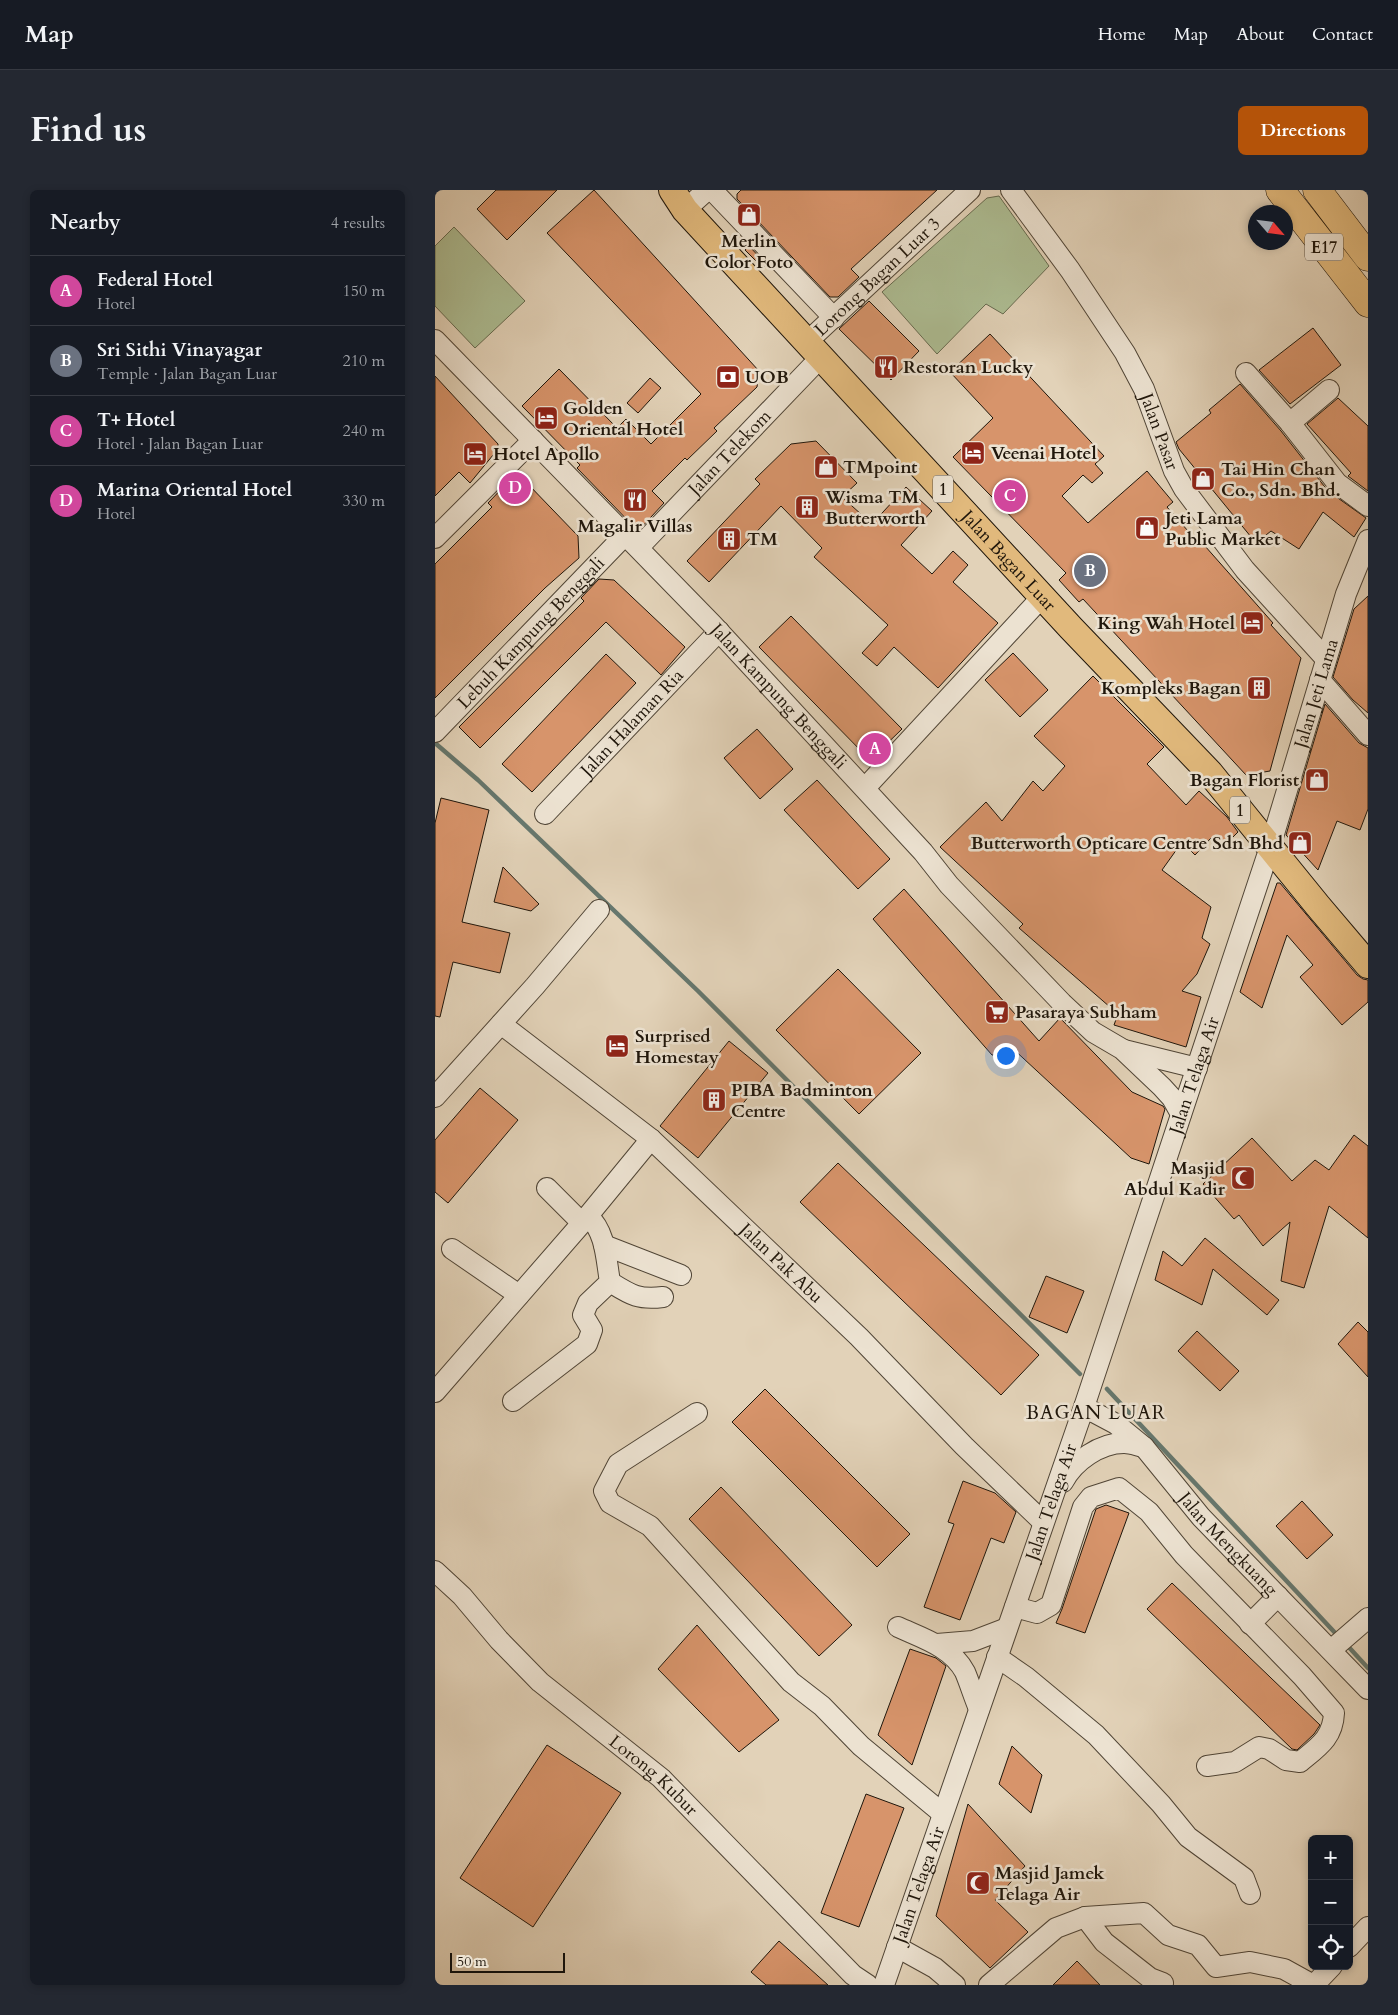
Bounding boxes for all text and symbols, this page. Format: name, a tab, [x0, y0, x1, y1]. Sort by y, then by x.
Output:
text: Map	[25, 18, 74, 51]
text: Home	[1098, 22, 1146, 47]
text: Map	[1174, 22, 1208, 47]
text: About	[1236, 22, 1284, 47]
text: Contact	[1312, 22, 1373, 47]
text: Find us	[30, 106, 146, 154]
button: Directions	[1238, 106, 1368, 155]
shop icon: Merlin Color Foto	[736, 202, 762, 228]
north arrow	[1248, 205, 1293, 250]
text: Nearby	[50, 208, 121, 237]
text: 4 results	[331, 212, 385, 234]
street label: Lorong Bagan Luar 3	[809, 212, 946, 342]
place label: Merlin Color Foto	[705, 229, 793, 275]
road number: E17	[1305, 234, 1343, 260]
text: Federal Hotel	[97, 267, 213, 293]
text: A	[60, 280, 72, 302]
text: 150 m	[343, 280, 385, 302]
text: Hotel	[97, 293, 135, 315]
text: Sri Sithi Vinayagar	[97, 337, 262, 363]
text: B	[60, 350, 72, 372]
text: 210 m	[343, 350, 385, 372]
restaurant icon: Restoran Lucky	[873, 354, 899, 380]
place label: Restoran Lucky	[903, 355, 1034, 380]
text: Temple · Jalan Bagan Luar	[97, 363, 277, 385]
bank icon: UOB	[715, 364, 741, 390]
place label: UOB	[745, 365, 789, 390]
street label: Jalan Pasar	[1133, 387, 1185, 474]
place label: Golden Oriental Hotel	[563, 396, 683, 442]
street label: Jalan Telekom	[681, 404, 778, 503]
hotel icon: Golden Oriental Hotel	[533, 405, 559, 431]
text: T+ Hotel	[97, 407, 175, 433]
text: C	[60, 420, 72, 442]
text: 240 m	[343, 420, 385, 442]
text: Hotel · Jalan Bagan Luar	[97, 433, 263, 455]
hotel icon: Veenai Hotel	[960, 440, 986, 466]
hotel icon: Hotel Apollo	[462, 441, 488, 467]
place label: Veenai Hotel	[991, 441, 1097, 466]
place label: Hotel Apollo	[493, 442, 599, 467]
shop icon: TMpoint	[813, 454, 839, 480]
place label: TMpoint	[843, 455, 918, 480]
place label: Tai Hin Chan Co., Sdn. Bhd.	[1221, 457, 1341, 503]
shop icon: Tai Hin Chan Co., Sdn. Bhd.	[1190, 466, 1216, 492]
pin: D	[499, 469, 531, 507]
road number: 1	[933, 476, 953, 502]
text: Marina Oriental Hotel	[97, 477, 292, 503]
pin: C	[994, 477, 1026, 515]
place label: Wisma TM Butterworth	[824, 485, 926, 531]
restaurant icon: Magalir Villas	[622, 487, 648, 513]
text: D	[59, 490, 73, 512]
text: 330 m	[343, 490, 385, 512]
building icon: Wisma TM Butterworth	[794, 494, 820, 520]
text: Hotel	[97, 503, 135, 525]
street label: Jalan Bagan Luar	[953, 503, 1062, 617]
place label: Jeti Lama Public Market	[1162, 506, 1281, 552]
place label: Magalir Villas	[578, 514, 692, 539]
shop icon: Jeti Lama Public Market	[1134, 515, 1160, 541]
building icon: TM	[716, 526, 742, 552]
place label: TM	[747, 527, 778, 552]
street label: Lebuh Kampung Benggali	[452, 551, 611, 715]
pin: B	[1074, 552, 1106, 590]
hotel icon: King Wah Hotel	[1239, 610, 1265, 636]
place label: King Wah Hotel	[1097, 611, 1235, 636]
street label: Jalan Kampung Benggali	[702, 616, 852, 775]
street label: Jalan Jeti Lama	[1288, 636, 1345, 754]
street label: Jalan Halaman Ria	[573, 664, 690, 785]
building icon: Kompleks Bagan	[1246, 675, 1272, 701]
place label: Kompleks Bagan	[1101, 676, 1241, 701]
pin: A	[859, 730, 891, 768]
shop icon: Bagan Florist	[1304, 767, 1330, 793]
place label: Bagan Florist	[1190, 768, 1300, 793]
road number: 1	[1230, 796, 1250, 824]
shop icon: Butterworth Opticare Centre Sdn Bhd	[1287, 830, 1313, 856]
place label: Butterworth Opticare Centre Sdn Bhd	[970, 831, 1284, 856]
supermarket icon: Pasaraya Subham	[984, 999, 1010, 1025]
place label: Pasaraya Subham	[1015, 1000, 1157, 1025]
street label: Jalan Telaga Air	[1163, 1013, 1226, 1140]
place label: Surprised Homestay	[635, 1024, 720, 1070]
hotel icon: Surprised Homestay	[604, 1033, 630, 1059]
your location	[993, 1043, 1019, 1069]
place label: PIBA Badminton Centre	[731, 1078, 873, 1124]
building icon: PIBA Badminton Centre	[701, 1087, 727, 1113]
place label: Masjid Abdul Kadir	[1124, 1156, 1226, 1202]
mosque icon: Masjid Abdul Kadir	[1230, 1165, 1256, 1191]
street label: Jalan Pak Abu	[732, 1216, 828, 1309]
district label: BAGAN LUAR	[1026, 1400, 1166, 1426]
street label: Jalan Telaga Air	[1019, 1440, 1084, 1567]
street label: Jalan Mengkuang	[1171, 1485, 1284, 1602]
street label: Lorong Kubur	[603, 1729, 704, 1822]
street label: Jalan Telaga Air	[886, 1823, 951, 1950]
map controls	[1308, 1835, 1353, 1970]
button: +	[1308, 1835, 1353, 1880]
place label: Masjid Jamek Telaga Air	[995, 1861, 1105, 1907]
mosque icon: Masjid Jamek Telaga Air	[965, 1870, 991, 1896]
button: −	[1308, 1880, 1353, 1925]
button: locate	[1308, 1925, 1353, 1970]
scale bar	[450, 1950, 565, 1973]
text: 50 m	[457, 1952, 487, 1971]

